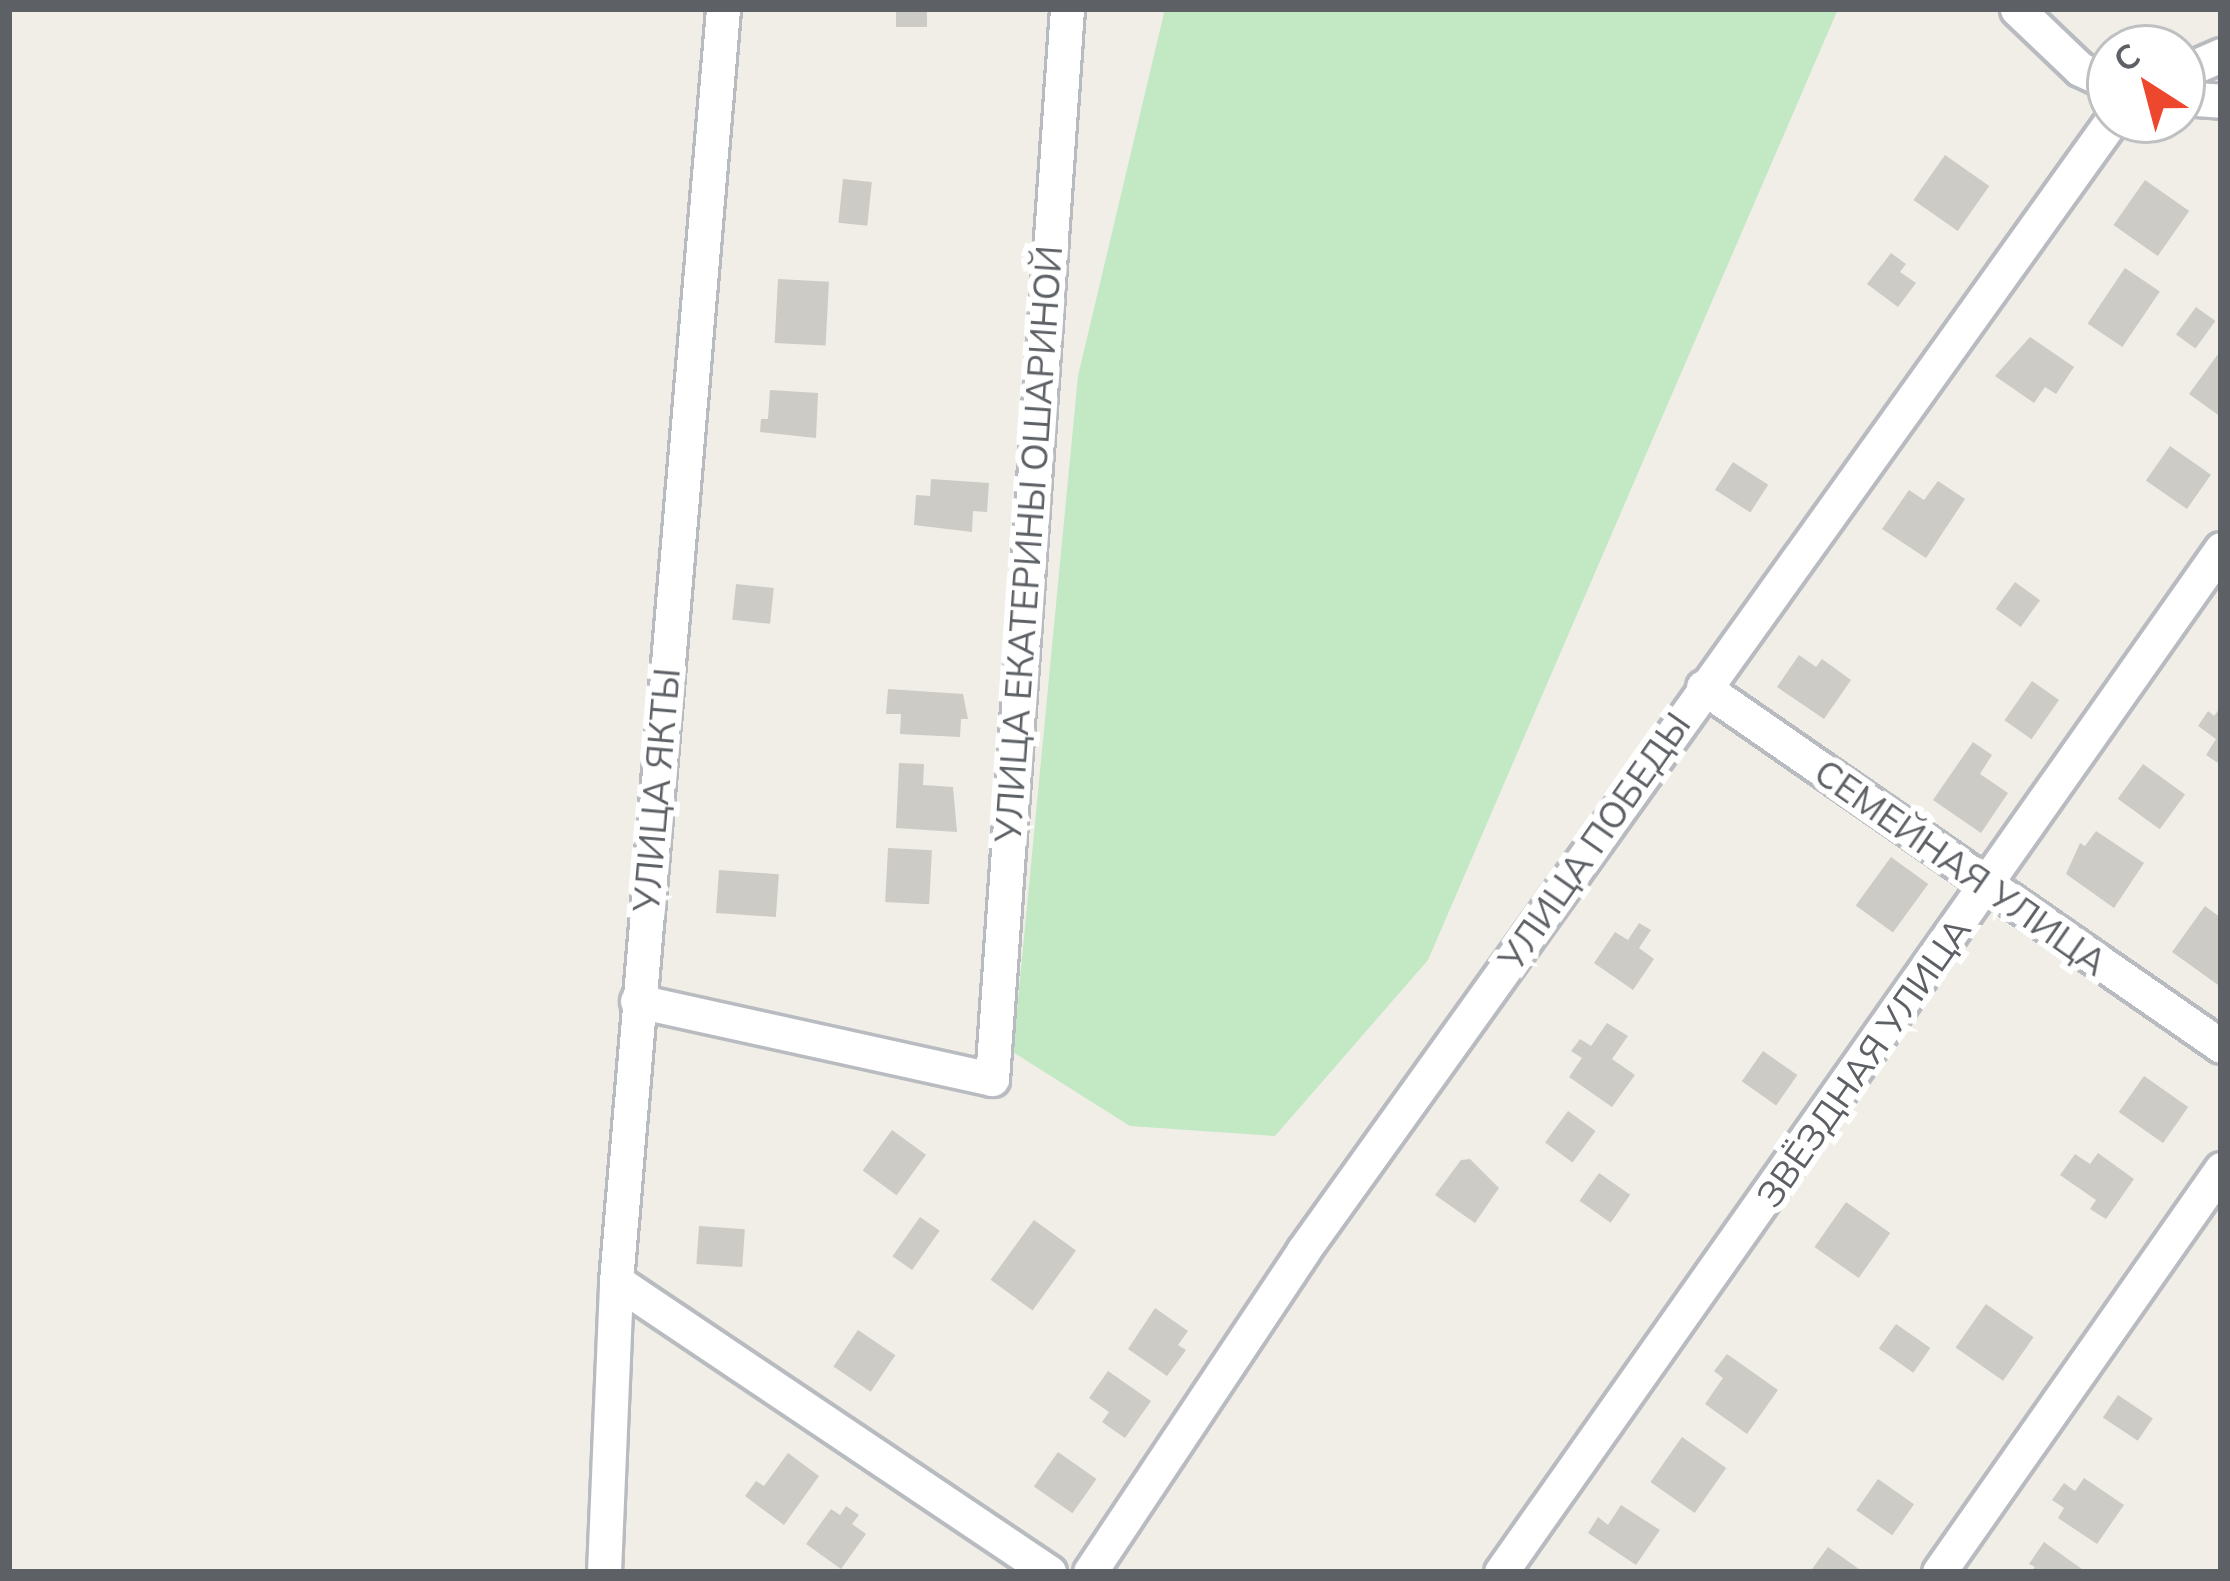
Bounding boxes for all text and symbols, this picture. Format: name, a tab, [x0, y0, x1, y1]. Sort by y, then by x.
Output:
north arrow	[2086, 24, 2206, 144]
text: С	[2105, 34, 2147, 80]
street label: УЛИЦА ЕКАТЕРИНЫ ОШАРИНОЙ	[986, 244, 1070, 844]
street label: УЛИЦА ЯКТЫ	[624, 666, 688, 914]
street label: УЛИЦА ПОБЕДЫ	[1489, 704, 1699, 978]
street label: СЕМЕЙНАЯ УЛИЦА	[1807, 750, 2115, 984]
street label: ЗВЁЗДНАЯ УЛИЦА	[1747, 909, 1979, 1215]

